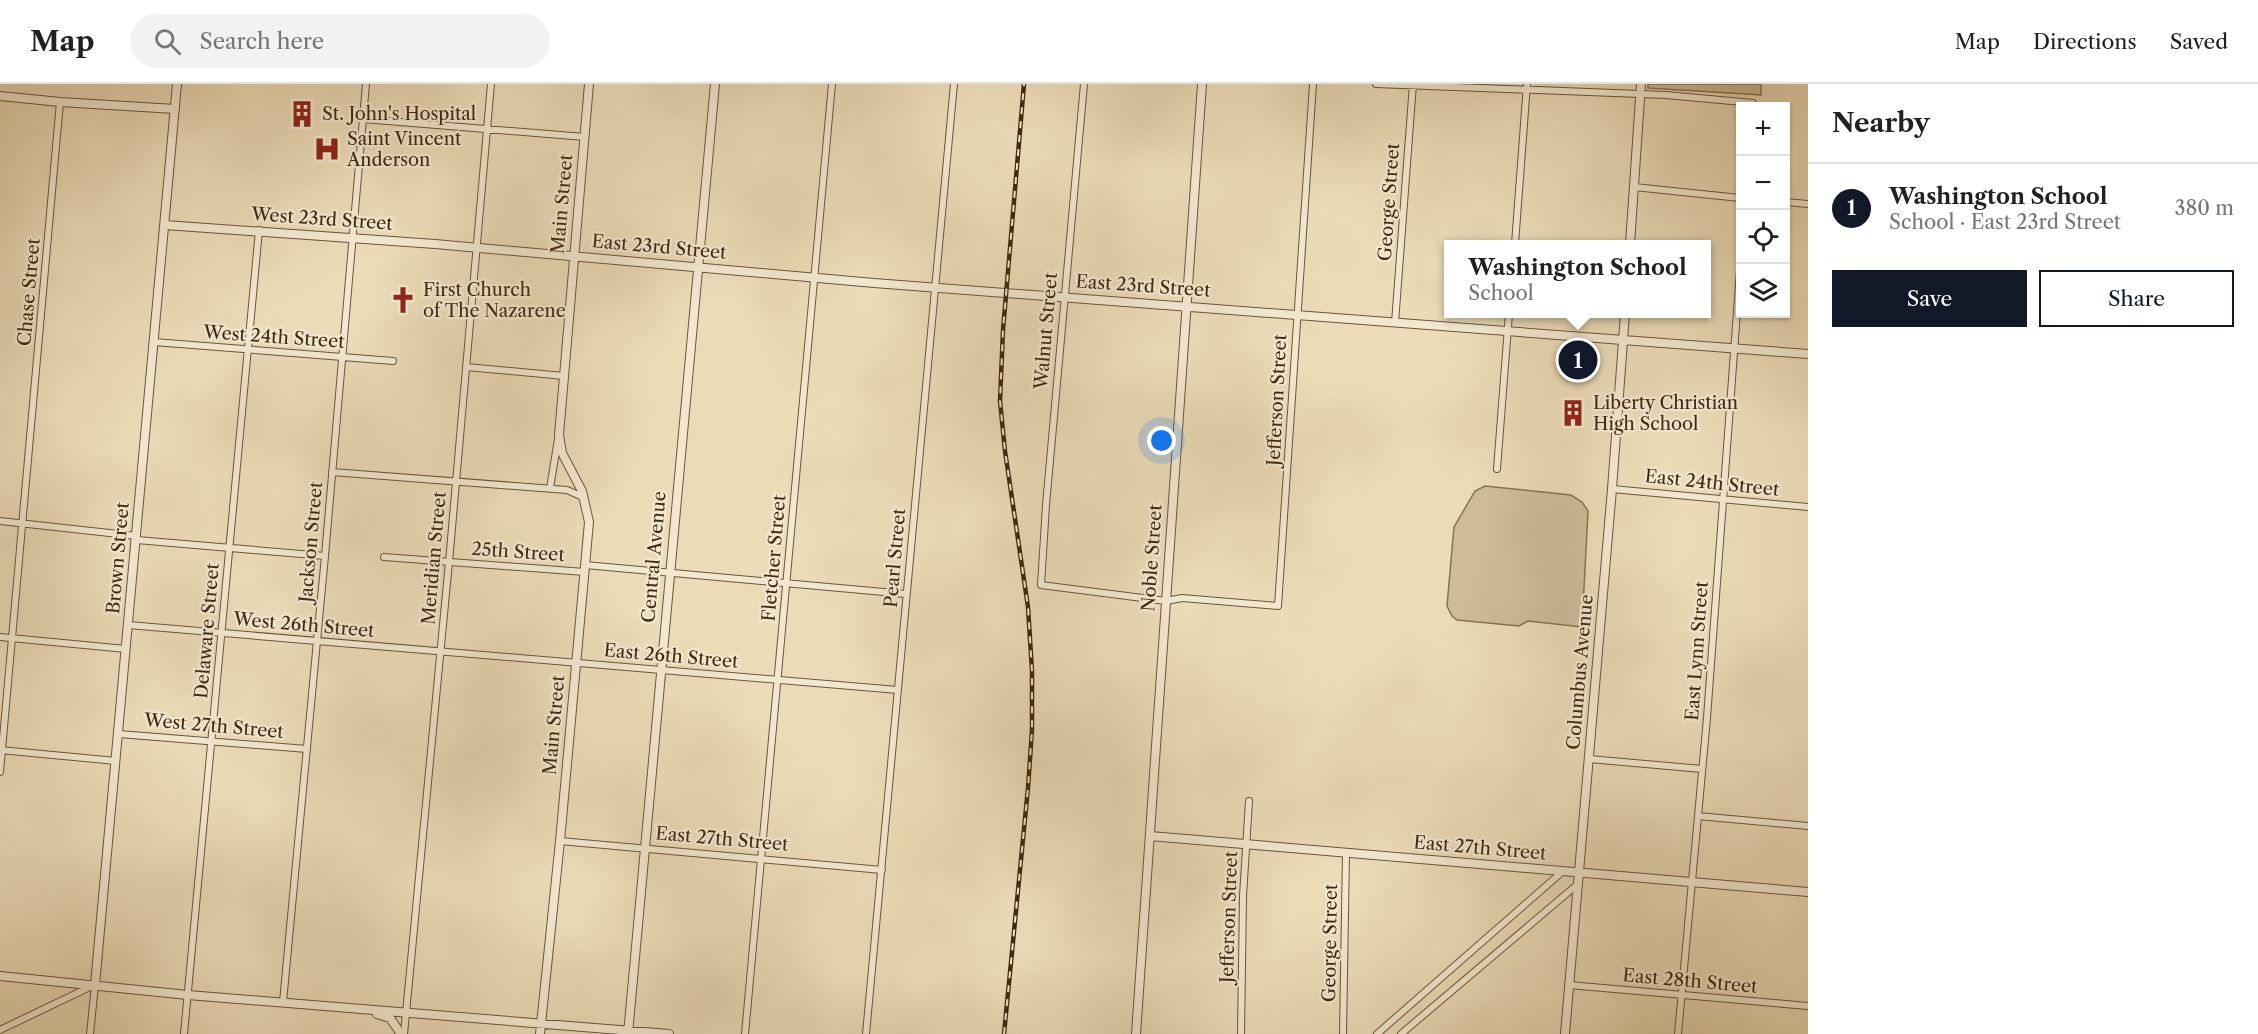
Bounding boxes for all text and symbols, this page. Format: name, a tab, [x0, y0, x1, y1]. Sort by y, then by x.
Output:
search box	[130, 14, 550, 68]
text: Map	[30, 24, 94, 58]
icon: search	[151, 25, 184, 58]
text: Search here	[199, 28, 324, 55]
text: Map	[1955, 29, 2000, 54]
text: Directions	[2033, 29, 2137, 54]
text: Saved	[2170, 29, 2228, 54]
building icon: St. John's Hospital	[287, 99, 317, 129]
map controls	[1736, 102, 1790, 318]
button: +	[1736, 102, 1790, 156]
place label: St. John's Hospital	[322, 103, 476, 125]
text: Nearby	[1832, 107, 1930, 139]
place label: Saint Vincent Anderson	[346, 128, 462, 171]
hospital icon: Saint Vincent Anderson	[312, 134, 342, 164]
street label: George Street	[1374, 142, 1404, 262]
street label: Main Street	[547, 153, 577, 255]
button: −	[1736, 156, 1790, 210]
text: Washington School	[1889, 183, 2108, 210]
text: 1	[1847, 196, 1856, 220]
text: 380 m	[2175, 196, 2234, 220]
street label: West 23rd Street	[250, 203, 394, 235]
button: locate	[1736, 210, 1790, 264]
text: School · East 23rd Street	[1889, 210, 2121, 234]
street label: East 23rd Street	[591, 230, 728, 264]
street label: Chase Street	[13, 236, 45, 347]
popup	[1444, 240, 1711, 318]
text: Washington School	[1468, 254, 1687, 281]
button: layers	[1736, 264, 1790, 318]
street label: East 23rd Street	[1075, 270, 1212, 302]
button: Save	[1832, 270, 2027, 327]
button: Share	[2039, 270, 2234, 327]
street label: Walnut Street	[1030, 271, 1062, 391]
place label: First Church of The Nazarene	[423, 279, 566, 322]
text: School	[1468, 281, 1534, 305]
church icon: First Church of The Nazarene	[388, 285, 418, 315]
street label: West 24th Street	[202, 321, 346, 353]
street label: Jefferson Street	[1262, 333, 1291, 469]
pin: 1	[1558, 338, 1598, 382]
place label: Liberty Christian High School	[1593, 392, 1738, 435]
building icon: Liberty Christian High School	[1558, 398, 1588, 428]
your location	[1147, 426, 1176, 455]
street label: East 24th Street	[1644, 465, 1781, 501]
street label: Jackson Street	[294, 480, 327, 606]
street label: Meridian Street	[417, 490, 451, 626]
street label: Central Avenue	[637, 490, 671, 624]
street label: Fletcher Street	[757, 493, 791, 622]
street label: Brown Street	[102, 500, 134, 615]
street label: Noble Street	[1137, 503, 1167, 612]
street label: Pearl Street	[880, 507, 910, 609]
street label: 25th Street	[471, 538, 566, 566]
street label: Delaware Street	[190, 562, 224, 700]
street label: East Lynn Street	[1681, 580, 1713, 722]
street label: Columbus Avenue	[1562, 593, 1598, 751]
street label: West 26th Street	[232, 608, 376, 642]
street label: East 26th Street	[603, 639, 740, 673]
street label: Main Street	[539, 674, 569, 776]
street label: West 27th Street	[142, 709, 285, 743]
street label: East 27th Street	[655, 822, 790, 856]
street label: East 27th Street	[1413, 831, 1548, 865]
street label: Jefferson Street	[1216, 850, 1242, 986]
street label: George Street	[1318, 883, 1342, 1002]
street label: East 28th Street	[1622, 964, 1759, 998]

